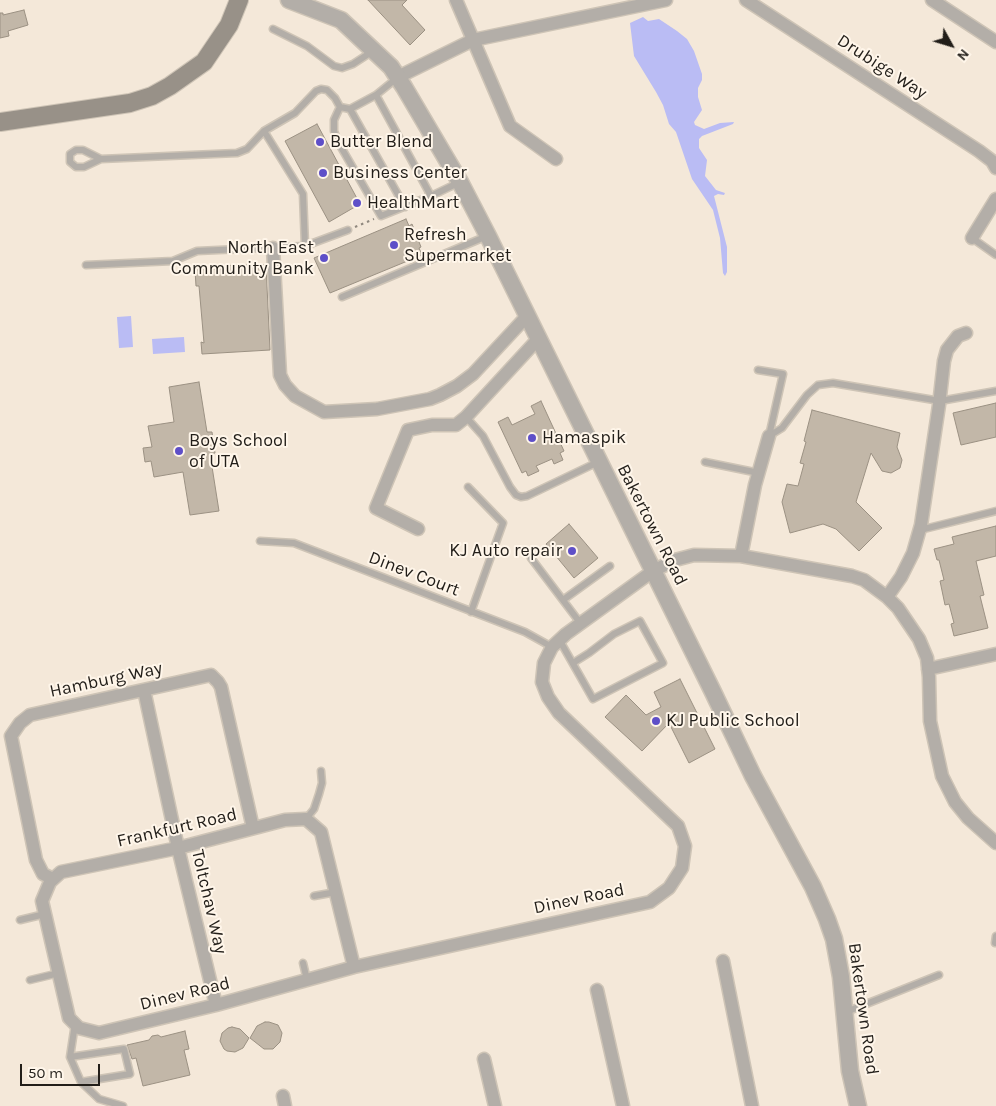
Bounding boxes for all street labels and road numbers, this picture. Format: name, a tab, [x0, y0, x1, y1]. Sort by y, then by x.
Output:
street label: Drubige Way	[833, 30, 931, 104]
street label: Bakertown Road	[612, 461, 692, 589]
street label: Dinev Court	[365, 547, 463, 601]
street label: Hamburg Way	[48, 658, 164, 702]
street label: Frankfurt Road	[115, 804, 239, 852]
street label: Toltchav Way	[187, 848, 231, 956]
street label: Dinev Road	[532, 879, 626, 919]
street label: Bakertown Road	[843, 942, 883, 1076]
street label: Dinev Road	[138, 972, 232, 1016]

